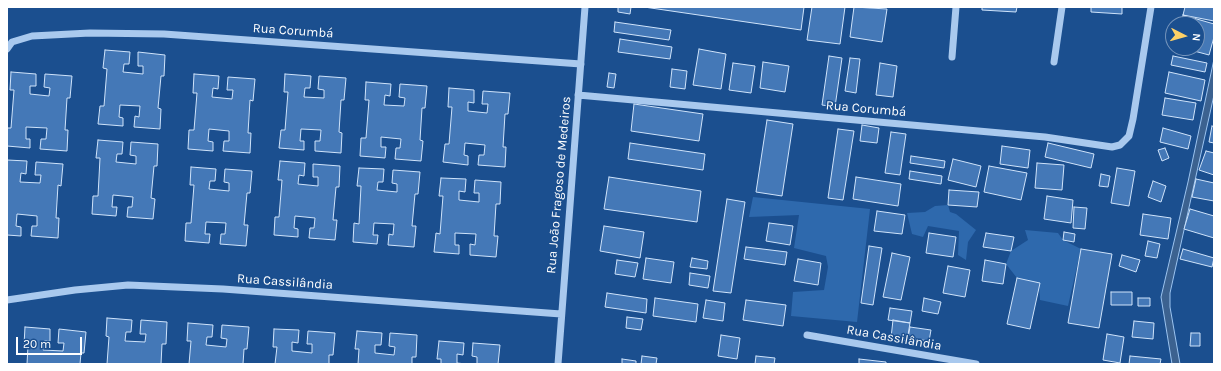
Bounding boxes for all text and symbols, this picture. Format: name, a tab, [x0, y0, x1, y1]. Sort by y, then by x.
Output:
north arrow	[1165, 16, 1205, 56]
street label: Rua Corumbá	[252, 20, 334, 42]
text: N	[1190, 33, 1203, 42]
street label: Rua João Fragoso de Medeiros	[543, 96, 575, 274]
street label: Rua Corumbá	[825, 98, 907, 120]
street label: Rua Cassilândia	[237, 271, 333, 293]
street label: Rua Cassilândia	[845, 322, 943, 354]
scale bar	[18, 329, 84, 355]
text: 20 m	[23, 337, 51, 351]

